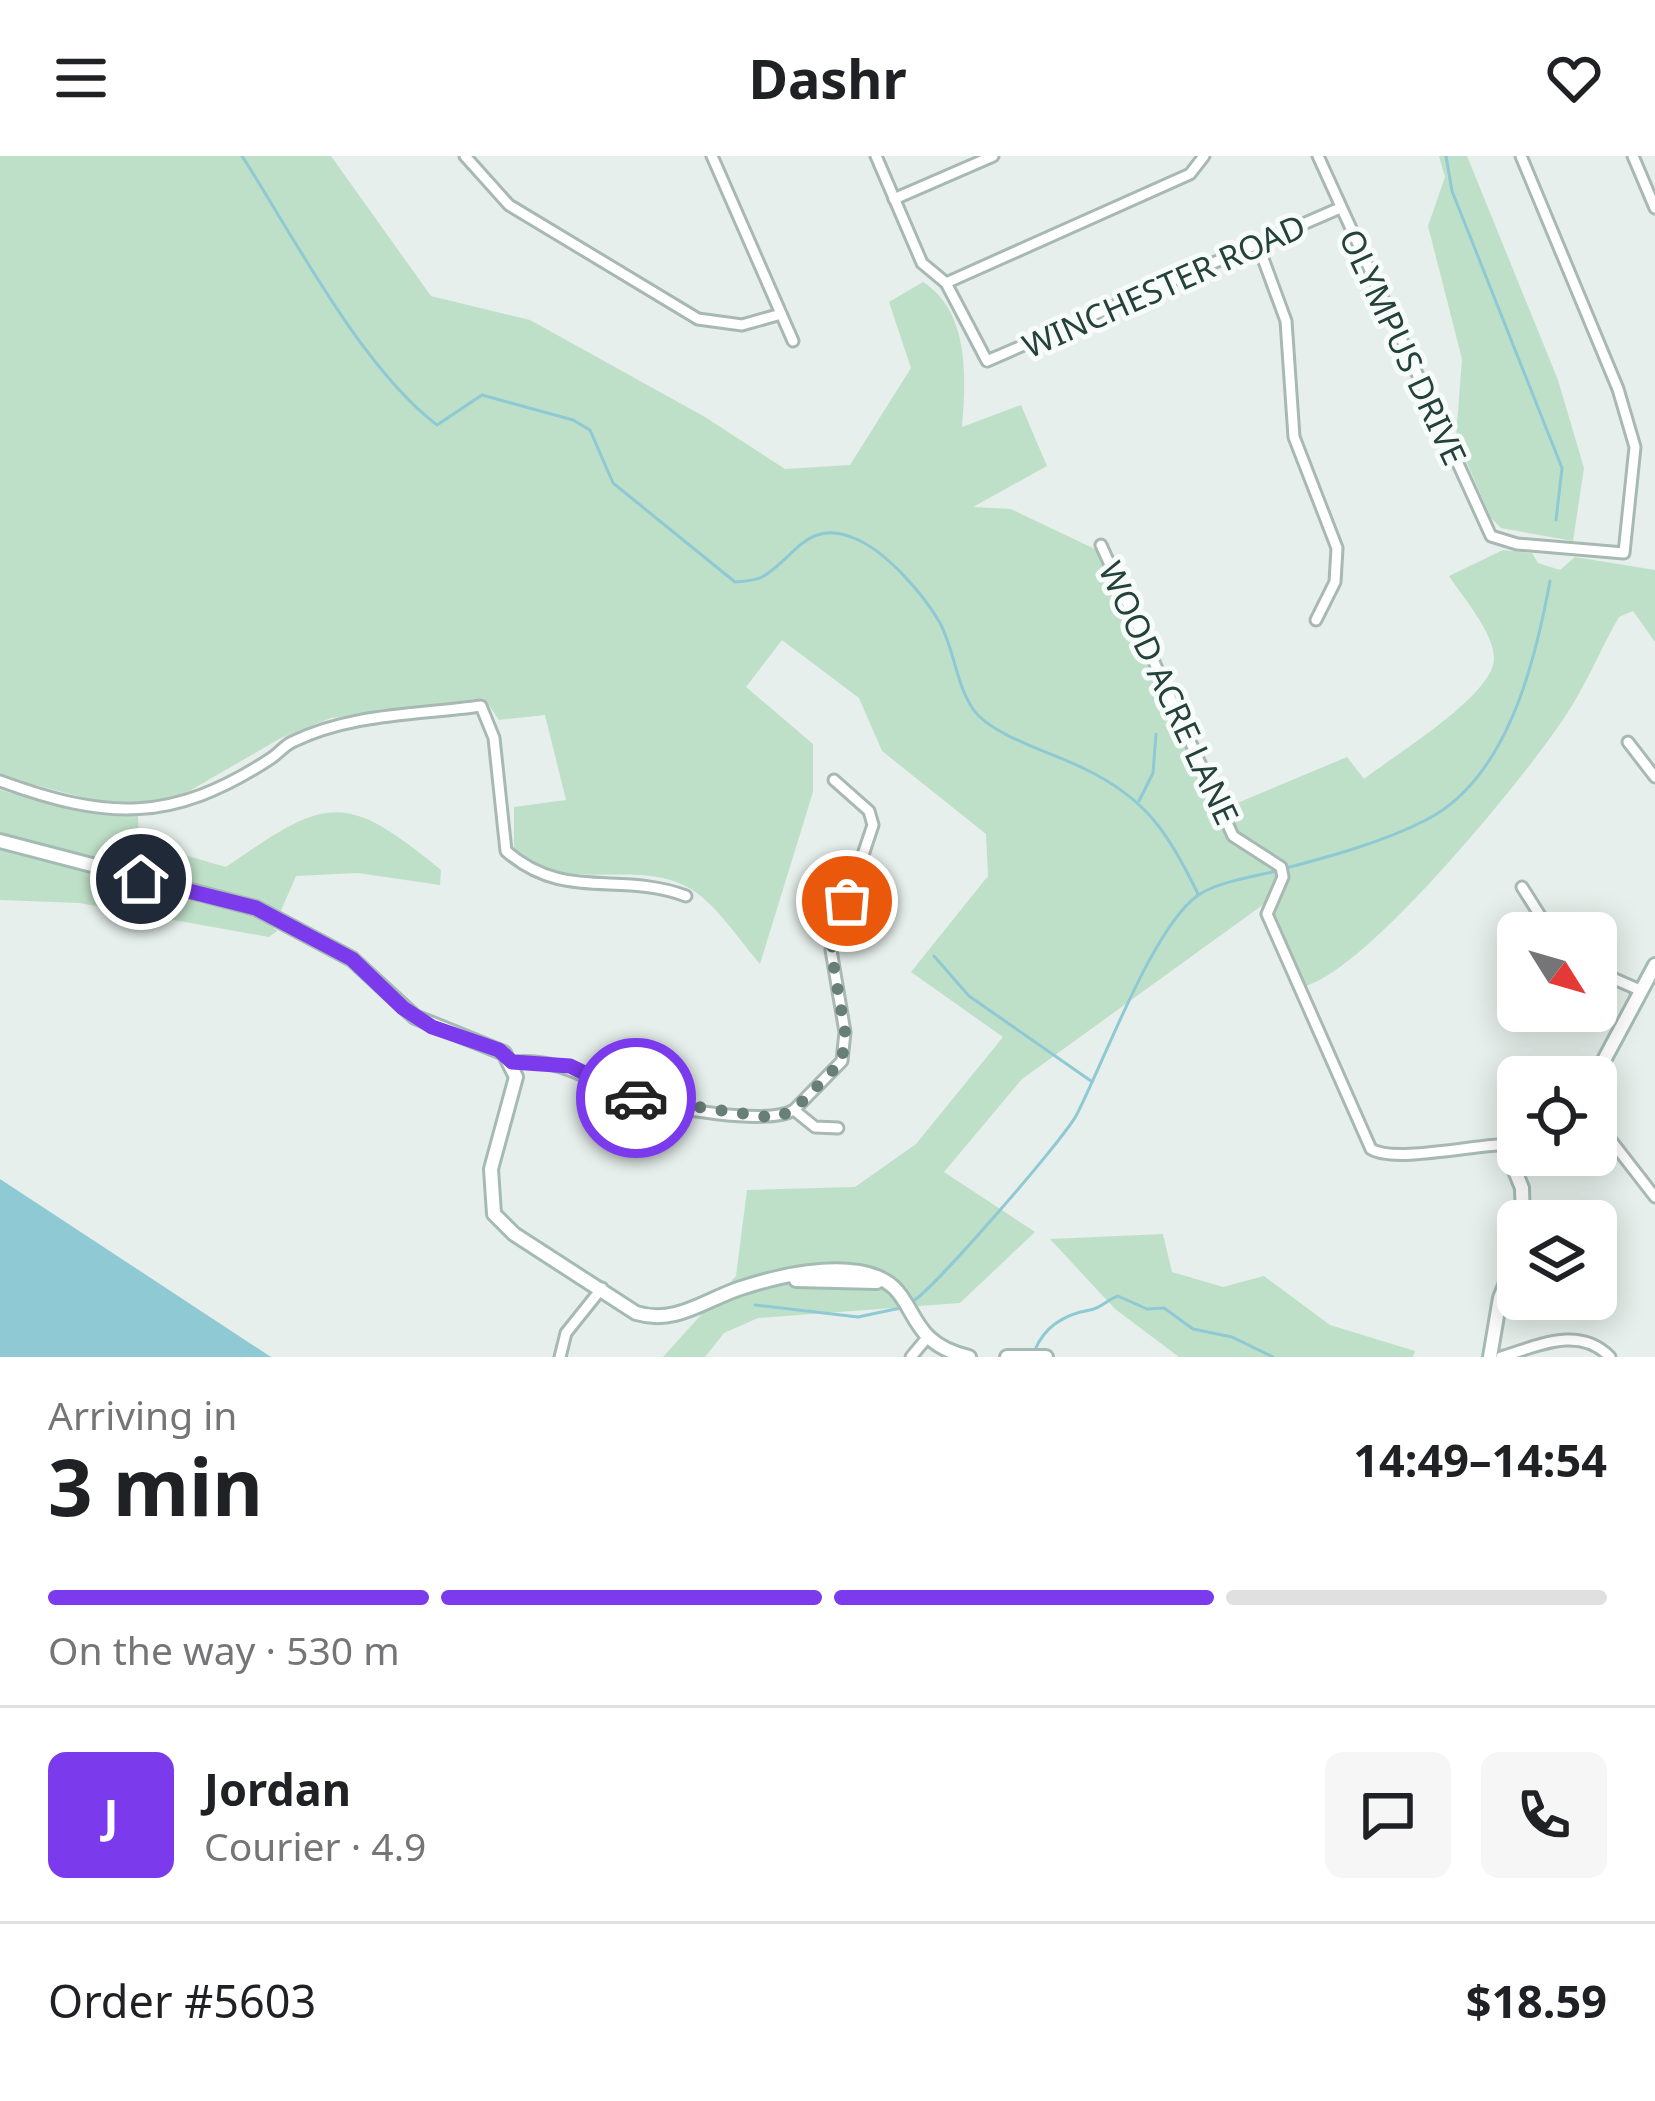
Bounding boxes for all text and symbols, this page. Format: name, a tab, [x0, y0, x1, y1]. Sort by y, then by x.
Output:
text: Dashr	[748, 41, 907, 115]
icon: menu	[48, 45, 114, 111]
icon: heart	[1541, 45, 1607, 111]
street label: WINCHESTER ROAD	[1015, 203, 1312, 368]
street label: OLYMPUS DRIVE	[1329, 222, 1478, 472]
street label: WOOD ACRE LANE	[1089, 554, 1250, 832]
pin	[90, 828, 192, 930]
icon: home	[108, 846, 174, 912]
pin	[796, 850, 898, 952]
icon: bag	[814, 868, 880, 934]
north arrow	[1497, 912, 1617, 1032]
map controls	[1497, 912, 1617, 1320]
courier	[576, 1038, 696, 1158]
button: locate	[1497, 1056, 1617, 1176]
icon: car	[603, 1065, 669, 1131]
button: layers	[1497, 1200, 1617, 1320]
text: Arriving in	[48, 1388, 237, 1441]
text: 14:49–14:54	[1353, 1429, 1607, 1490]
text: 3 min	[48, 1433, 263, 1539]
text: On the way · 530 m	[48, 1623, 400, 1676]
button: chat	[1325, 1752, 1451, 1878]
button: phone	[1481, 1752, 1607, 1878]
text: Jordan	[204, 1758, 351, 1819]
text: J	[104, 1784, 118, 1845]
text: Courier · 4.9	[204, 1819, 426, 1872]
text: Order #5603	[48, 1970, 316, 2031]
text: $18.59	[1466, 1970, 1607, 2031]

